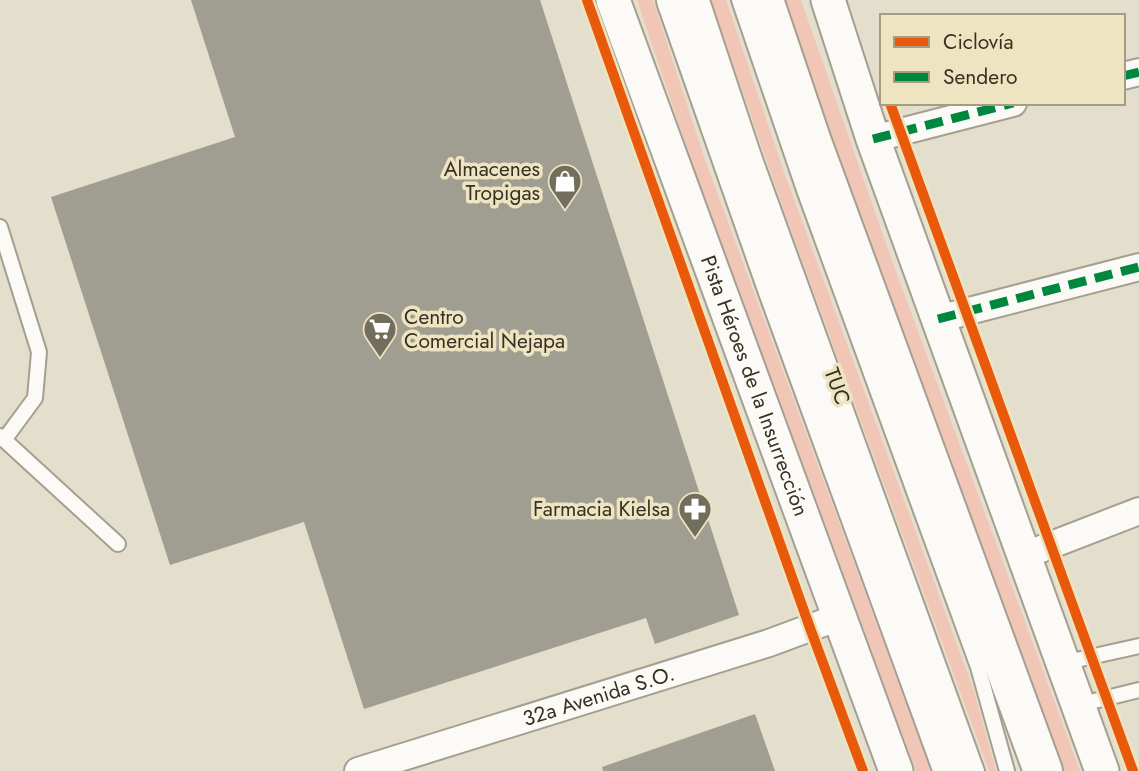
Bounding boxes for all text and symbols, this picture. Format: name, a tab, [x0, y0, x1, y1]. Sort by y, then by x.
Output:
legend	[880, 14, 1125, 105]
text: Ciclovía	[943, 27, 1014, 57]
text: Sendero	[943, 62, 1018, 92]
place label: Almacenes Tropigas	[444, 154, 540, 208]
shop icon: Almacenes Tropigas	[546, 162, 584, 211]
street label: Pista Héroes de la Insurrección	[693, 251, 816, 520]
place label: Centro Comercial Nejapa	[404, 302, 565, 356]
supermarket icon: Centro Comercial Nejapa	[361, 310, 399, 359]
street label: TUC	[817, 363, 857, 409]
pharmacy icon: Farmacia Kielsa	[676, 490, 714, 539]
place label: Farmacia Kielsa	[533, 494, 670, 524]
street label: 32a Avenida S.O.	[519, 658, 678, 734]

